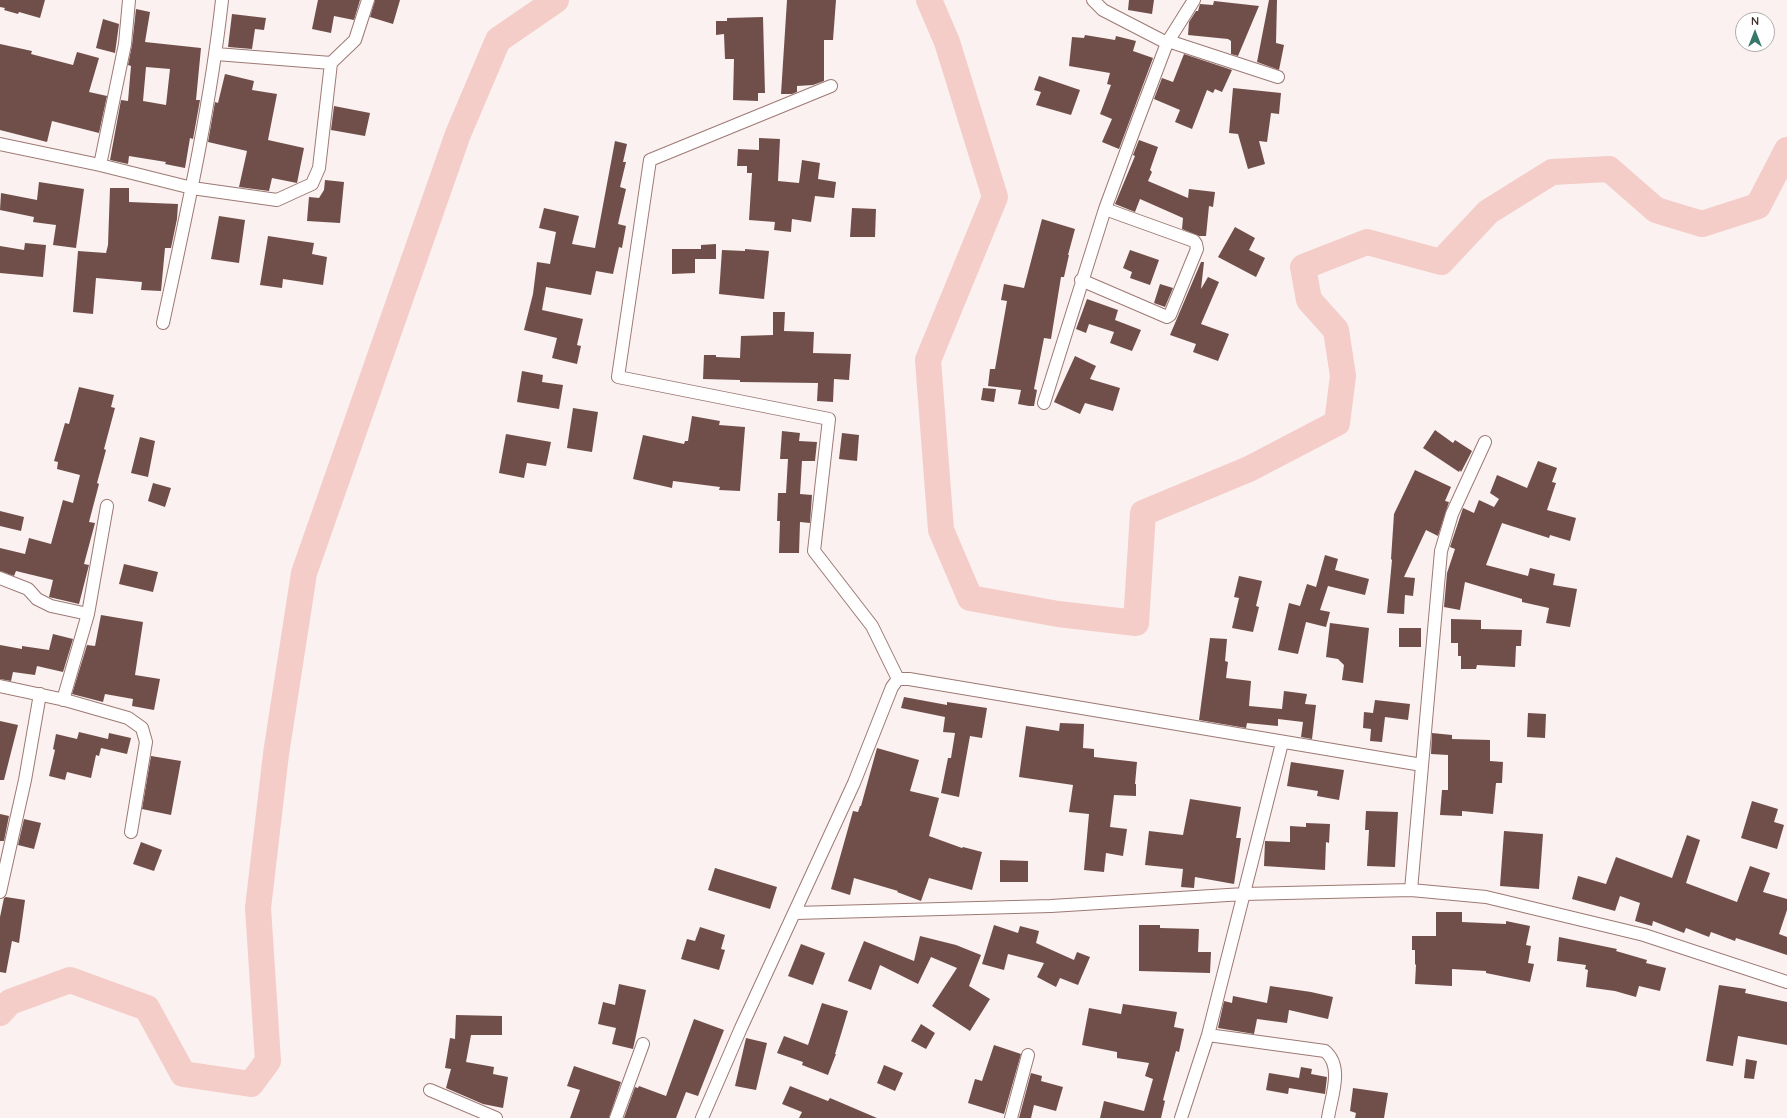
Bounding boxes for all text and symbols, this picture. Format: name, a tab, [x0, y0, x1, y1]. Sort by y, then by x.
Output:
north arrow	[1735, 12, 1775, 52]
text: N	[1751, 14, 1759, 28]

